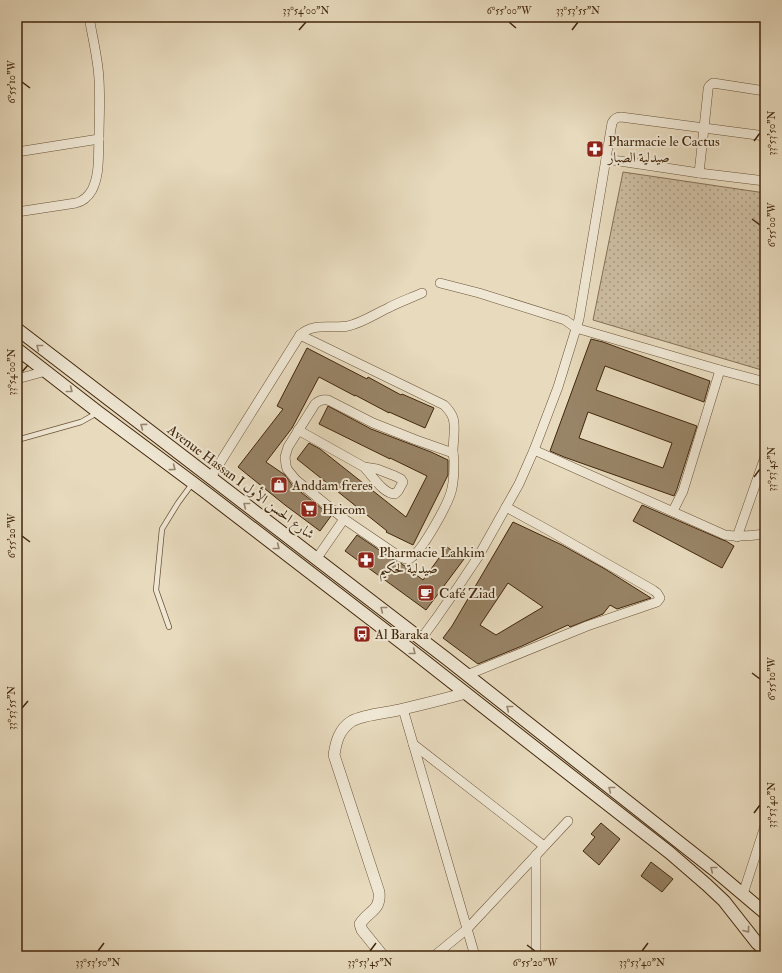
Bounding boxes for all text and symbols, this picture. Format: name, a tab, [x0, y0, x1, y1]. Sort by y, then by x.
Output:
text: 33°54'00"N	[283, 5, 329, 17]
text: 6°55'00"W	[487, 5, 532, 17]
text: 33°53'55"N	[556, 5, 600, 17]
text: 6°55'10"W	[6, 60, 18, 104]
text: 33°53'50"N	[766, 111, 778, 155]
place label: Pharmacie le Cactus صيدلية الصبار	[606, 133, 720, 166]
pharmacy icon: Pharmacie le Cactus صيدلية الصبار	[585, 139, 605, 159]
text: 6°55'00"W	[766, 202, 778, 247]
one-way arrow	[37, 344, 44, 351]
text: 33°54'00"N	[6, 349, 18, 395]
one-way arrow	[65, 385, 72, 392]
street label: Avenue Hassan I شارع الحسن الأول	[162, 419, 319, 545]
one-way arrow	[140, 423, 147, 430]
text: 33°53'45"N	[766, 446, 778, 492]
one-way arrow	[169, 463, 176, 470]
shop icon: Anddam freres	[269, 475, 289, 495]
place label: Anddam freres	[291, 477, 373, 494]
supermarket icon: Hricom	[299, 499, 319, 519]
place label: Hricom	[322, 501, 366, 518]
one-way arrow	[243, 502, 250, 509]
text: 6°55'20"W	[6, 513, 18, 558]
one-way arrow	[272, 543, 279, 550]
place label: Pharmacie Lahkim صيدلية لحكيم	[379, 544, 485, 582]
pharmacy icon: Pharmacie Lahkim صيدلية لحكيم	[356, 550, 376, 570]
cafe icon: Café Ziad	[416, 583, 436, 603]
place label: Café Ziad	[439, 585, 495, 602]
one-way arrow	[380, 607, 387, 614]
bus stop icon: Al Baraka	[352, 624, 372, 644]
place label: Al Baraka	[374, 626, 429, 643]
one-way arrow	[409, 647, 416, 654]
text: 6°55'10"W	[766, 657, 778, 701]
text: 33°53'55"N	[6, 686, 18, 730]
one-way arrow	[507, 706, 514, 713]
text: 33°53'40"N	[766, 782, 778, 828]
one-way arrow	[609, 786, 616, 793]
one-way arrow	[711, 867, 718, 874]
one-way arrow	[742, 926, 749, 933]
text: 33°53'50"N	[76, 957, 120, 969]
text: 33°53'45"N	[347, 957, 393, 969]
text: 6°55'20"W	[513, 957, 558, 969]
text: 33°53'40"N	[619, 957, 665, 969]

